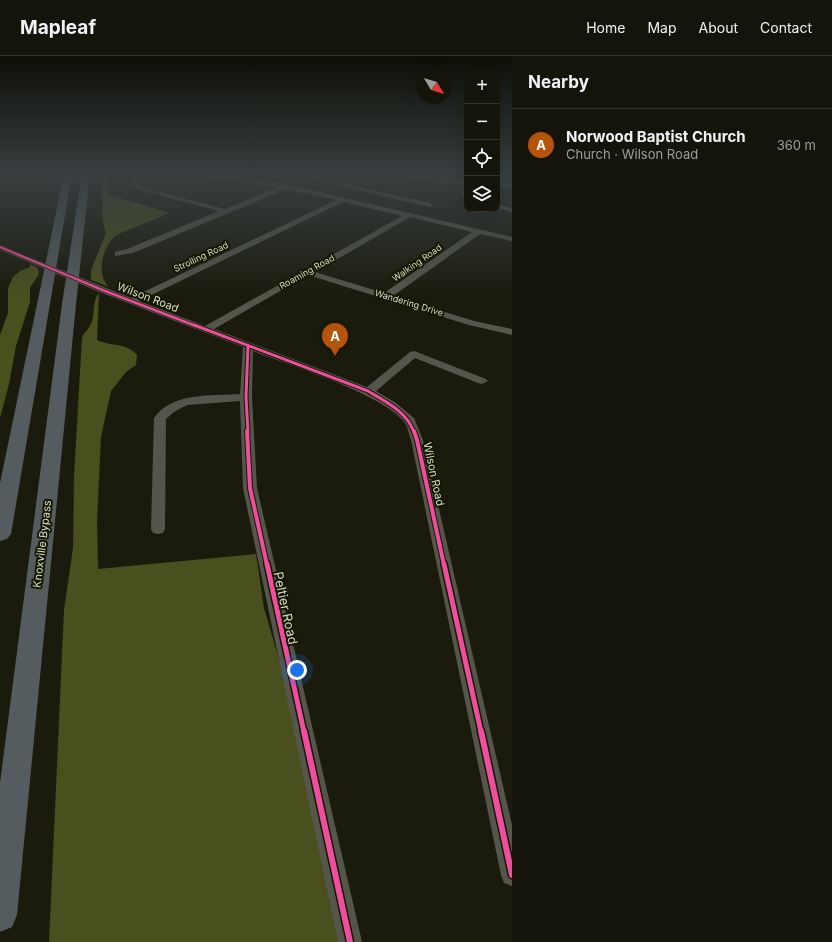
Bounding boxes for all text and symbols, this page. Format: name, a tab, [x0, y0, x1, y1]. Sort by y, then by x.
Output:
text: Mapleaf	[20, 16, 96, 39]
text: Home	[586, 19, 625, 36]
text: Map	[647, 19, 677, 36]
text: About	[699, 19, 738, 36]
text: Contact	[760, 19, 812, 36]
north arrow	[416, 68, 452, 104]
map controls	[464, 68, 500, 212]
button: +	[464, 68, 500, 104]
text: Nearby	[528, 72, 589, 92]
button: −	[464, 104, 500, 140]
text: Norwood Baptist Church	[566, 127, 746, 146]
text: A	[536, 137, 546, 153]
text: 360 m	[777, 137, 816, 153]
button: locate	[464, 140, 500, 176]
text: Church · Wilson Road	[566, 146, 698, 162]
button: layers	[464, 176, 500, 212]
street label: Strolling Road	[172, 239, 230, 274]
street label: Walking Road	[390, 241, 444, 284]
street label: Roaming Road	[277, 252, 336, 291]
street label: Wilson Road	[115, 279, 181, 315]
street label: Wandering Drive	[374, 287, 445, 318]
pin: A	[322, 323, 348, 356]
street label: Wilson Road	[420, 441, 448, 507]
street label: Knoxville Bypass	[30, 499, 54, 588]
street label: Peltier Road	[270, 570, 302, 646]
your location	[287, 660, 307, 680]

